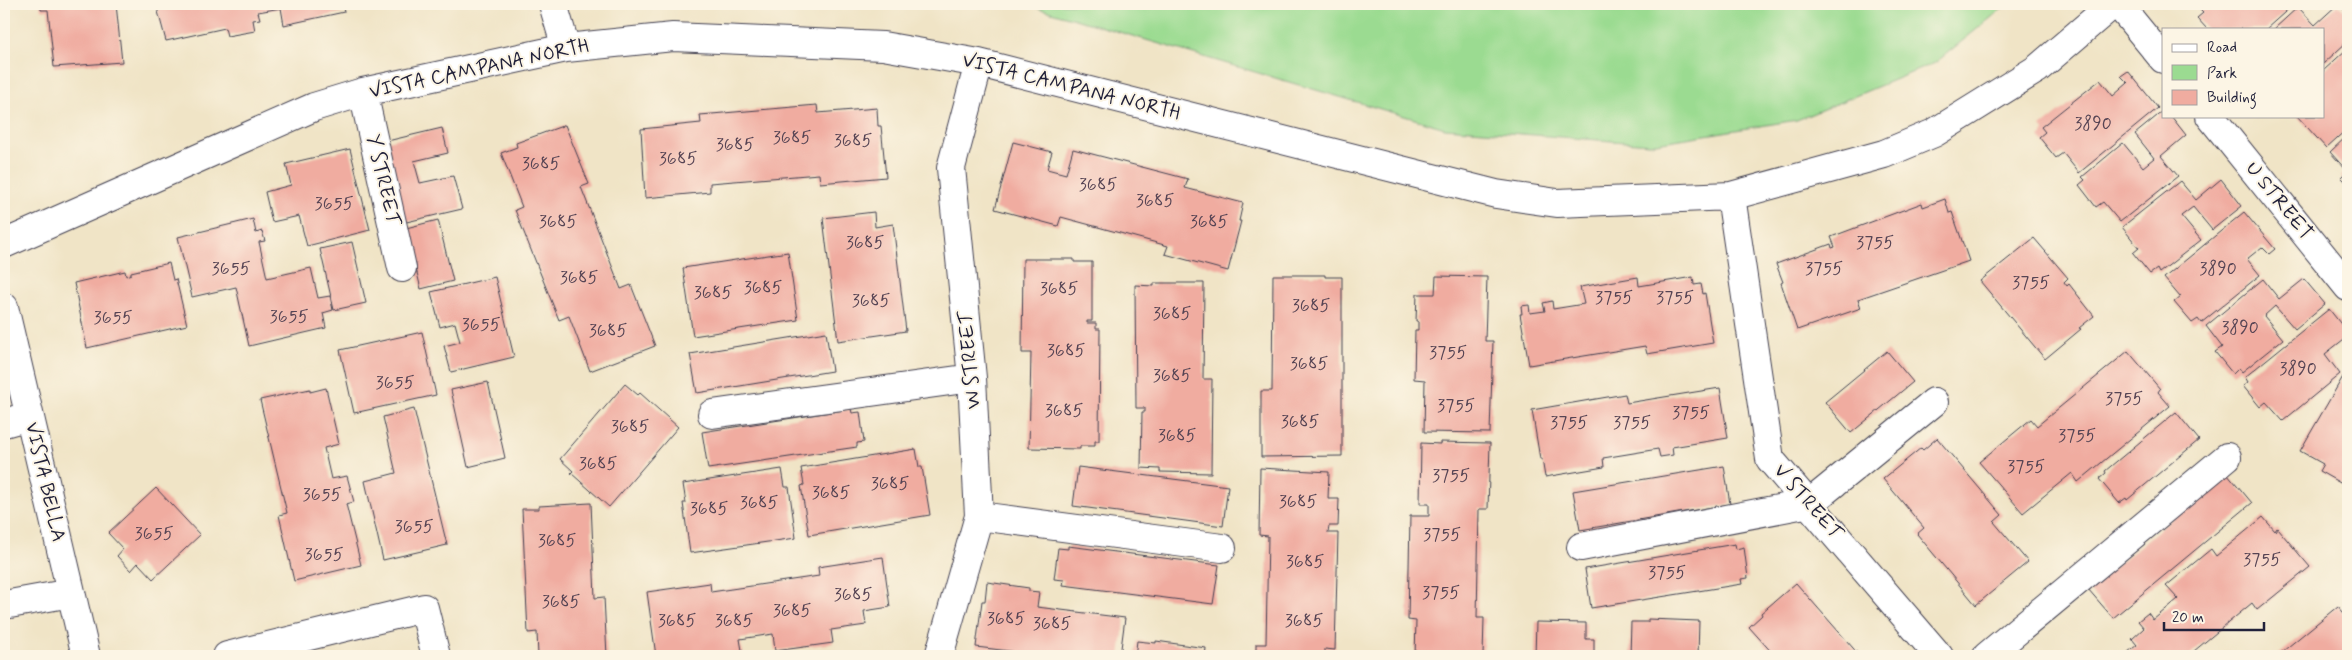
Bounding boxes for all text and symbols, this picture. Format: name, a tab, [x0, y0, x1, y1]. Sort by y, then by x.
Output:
legend	[2162, 28, 2324, 118]
street label: VISTA CAMPANA NORTH	[367, 33, 591, 105]
text: Road	[2207, 38, 2237, 58]
street label: VISTA CAMPANA NORTH	[959, 47, 1183, 127]
text: Park	[2207, 64, 2237, 84]
text: Building	[2207, 88, 2257, 109]
house number: 3890	[2074, 112, 2112, 136]
house number: 3685	[773, 126, 811, 150]
house number: 3685	[834, 129, 872, 153]
street label: Y STREET	[359, 132, 407, 230]
house number: 3685	[716, 133, 754, 157]
house number: 3685	[659, 147, 697, 171]
house number: 3685	[522, 152, 560, 176]
street label: U STREET	[2239, 156, 2319, 246]
house number: 3685	[1079, 173, 1117, 197]
house number: 3685	[1136, 189, 1174, 213]
house number: 3655	[315, 192, 354, 216]
house number: 3685	[539, 210, 577, 234]
house number: 3685	[1190, 210, 1228, 234]
house number: 3685	[846, 231, 884, 255]
house number: 3755	[1856, 231, 1894, 255]
house number: 3655	[212, 257, 251, 281]
house number: 3755	[1805, 257, 1843, 281]
house number: 3890	[2199, 257, 2237, 281]
house number: 3685	[560, 266, 598, 290]
house number: 3755	[2012, 271, 2050, 295]
house number: 3685	[744, 276, 782, 300]
house number: 3685	[1040, 277, 1078, 301]
house number: 3685	[694, 281, 732, 305]
house number: 3755	[1595, 286, 1633, 310]
house number: 3755	[1656, 286, 1694, 310]
house number: 3685	[852, 289, 890, 313]
house number: 3685	[1292, 294, 1330, 318]
house number: 3685	[1153, 302, 1191, 326]
house number: 3655	[270, 305, 309, 329]
house number: 3655	[94, 306, 133, 330]
street label: W STREET	[952, 309, 988, 410]
house number: 3655	[462, 313, 501, 337]
house number: 3890	[2221, 316, 2259, 340]
house number: 3685	[589, 319, 627, 343]
house number: 3685	[1047, 339, 1085, 363]
house number: 3755	[1429, 341, 1467, 365]
house number: 3685	[1290, 352, 1328, 376]
house number: 3890	[2279, 357, 2317, 381]
house number: 3685	[1153, 364, 1191, 388]
house number: 3655	[376, 371, 415, 395]
house number: 3755	[2105, 387, 2143, 411]
house number: 3755	[1437, 394, 1475, 418]
house number: 3685	[1045, 399, 1083, 423]
house number: 3755	[1672, 401, 1710, 425]
house number: 3685	[1281, 410, 1319, 434]
house number: 3755	[1550, 411, 1588, 435]
house number: 3755	[1613, 411, 1651, 435]
house number: 3685	[611, 415, 649, 439]
street label: VISTA BELLA	[18, 419, 72, 545]
house number: 3685	[1158, 424, 1196, 448]
house number: 3755	[2058, 424, 2096, 448]
house number: 3685	[579, 452, 617, 476]
house number: 3755	[2007, 455, 2045, 479]
street label: V STREET	[1767, 458, 1850, 547]
house number: 3755	[1432, 464, 1470, 488]
house number: 3685	[871, 472, 909, 496]
house number: 3685	[812, 481, 850, 505]
house number: 3655	[303, 483, 342, 507]
house number: 3685	[1279, 490, 1317, 514]
house number: 3685	[740, 491, 778, 515]
house number: 3685	[690, 497, 728, 521]
house number: 3655	[395, 515, 434, 539]
house number: 3655	[135, 522, 174, 546]
house number: 3755	[1423, 523, 1461, 547]
house number: 3685	[538, 529, 576, 553]
house number: 3655	[305, 543, 344, 567]
house number: 3755	[2243, 548, 2281, 572]
house number: 3685	[1286, 550, 1324, 574]
house number: 3755	[1648, 561, 1686, 585]
house number: 3755	[1422, 581, 1460, 605]
house number: 3685	[834, 583, 872, 607]
house number: 3685	[542, 590, 580, 614]
house number: 3685	[773, 599, 811, 623]
scale bar	[2164, 600, 2264, 632]
house number: 3685	[987, 607, 1025, 631]
text: 20 m	[2172, 608, 2204, 628]
house number: 3685	[658, 609, 696, 633]
house number: 3685	[715, 609, 753, 633]
house number: 3685	[1285, 609, 1323, 633]
house number: 3685	[1033, 612, 1071, 636]

